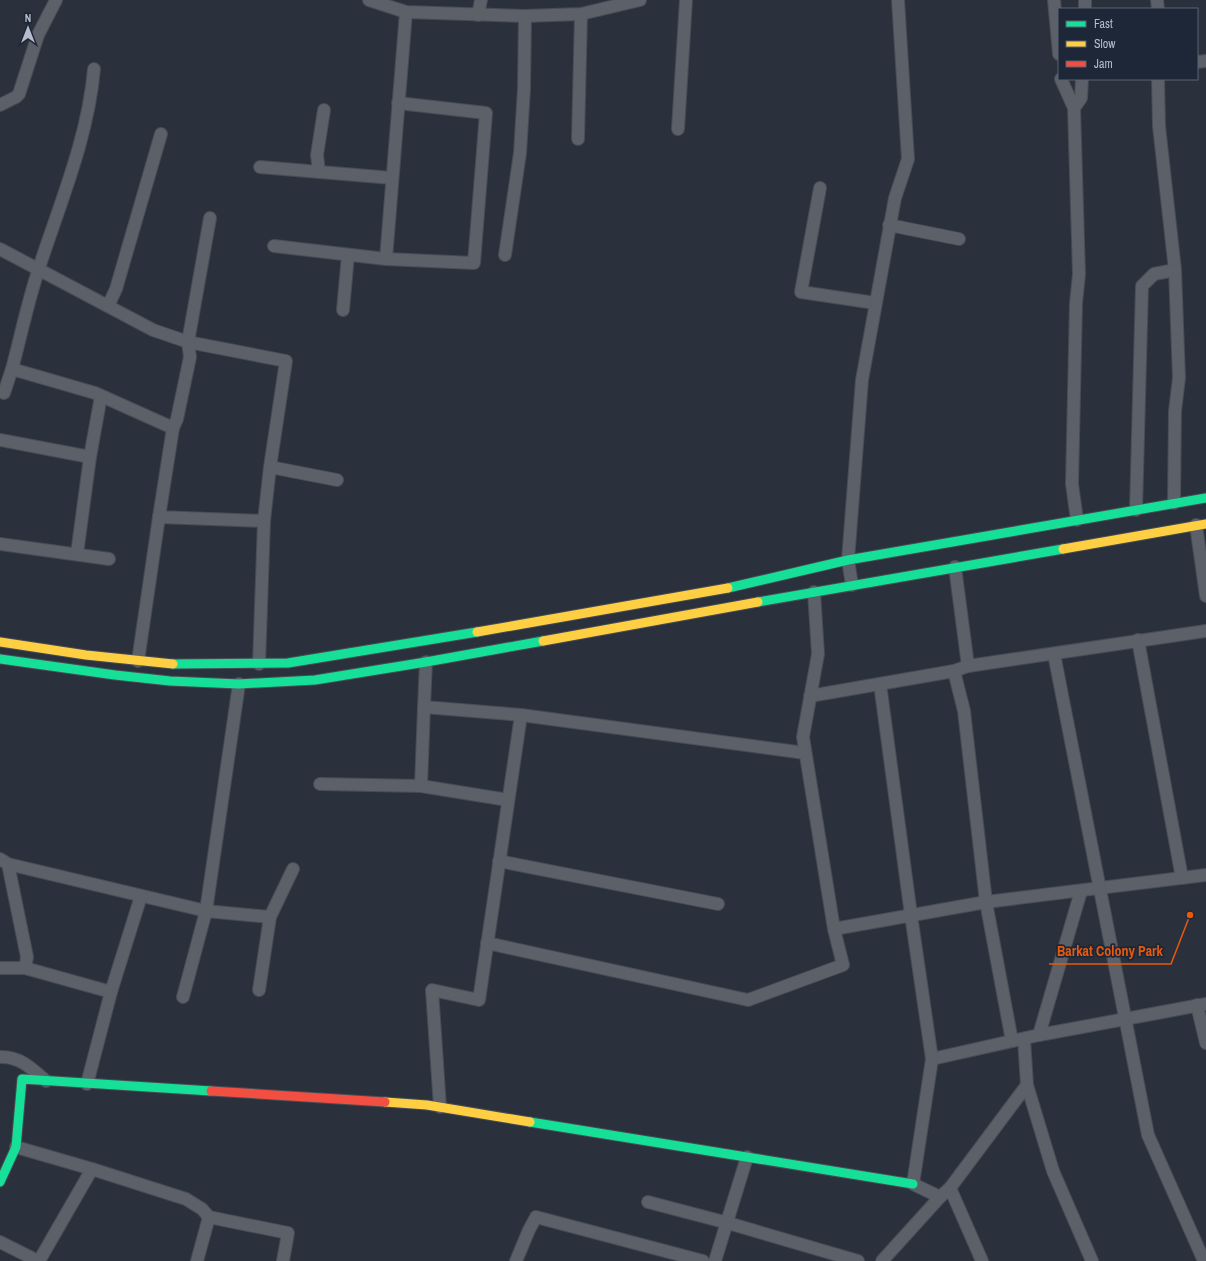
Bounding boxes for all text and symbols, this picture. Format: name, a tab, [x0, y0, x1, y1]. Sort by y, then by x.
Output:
north arrow	[8, 8, 48, 48]
legend	[1058, 8, 1198, 80]
text: N	[25, 11, 31, 25]
text: Fast	[1094, 16, 1113, 32]
text: Slow	[1094, 36, 1116, 52]
text: Jam	[1094, 56, 1113, 72]
callout: Barkat Colony Park	[1049, 938, 1171, 964]
text: Barkat Colony Park	[1057, 942, 1164, 960]

